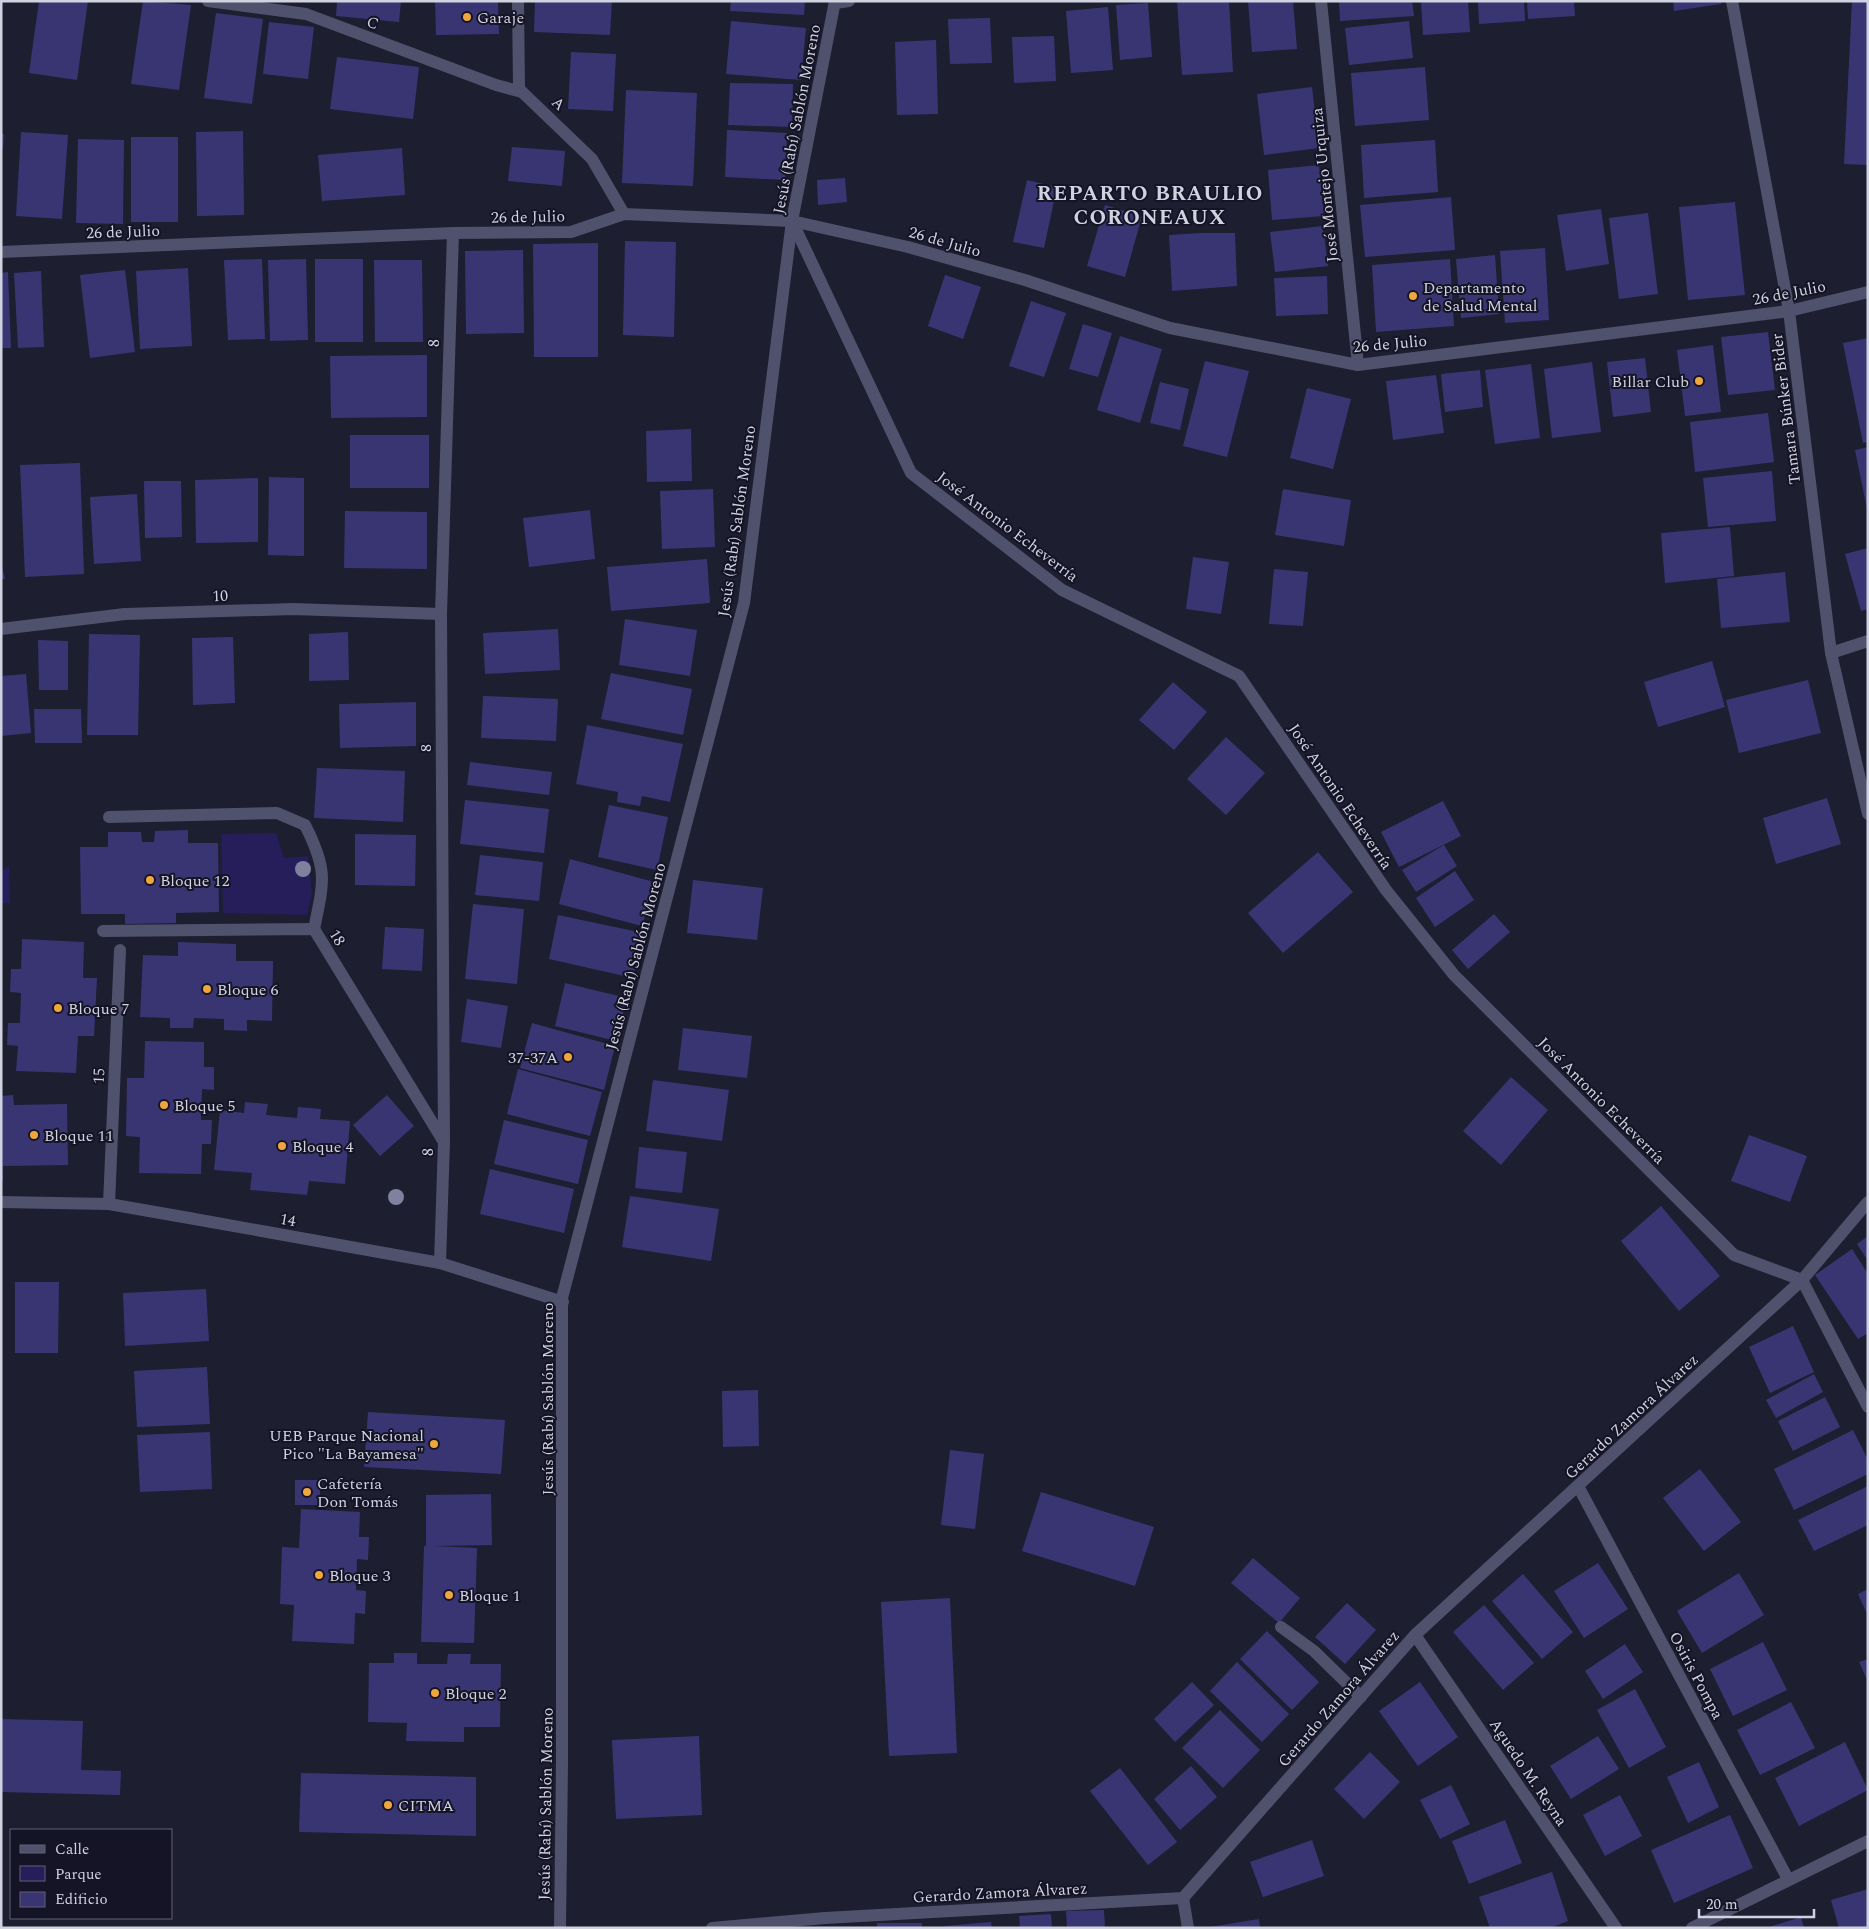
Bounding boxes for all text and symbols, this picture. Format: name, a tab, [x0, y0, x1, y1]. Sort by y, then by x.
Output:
place label: Garaje	[477, 6, 524, 30]
street label: C	[363, 10, 382, 36]
marker: Garaje	[461, 11, 473, 23]
street label: Jesús (Rabí) Sablón Moreno	[767, 22, 827, 216]
street label: A	[546, 91, 571, 117]
street label: José Montejo Urquiza	[1305, 106, 1345, 263]
district label: REPARTO BRAULIO CORONEAUX	[1037, 178, 1263, 234]
street label: 26 de Julio	[491, 204, 565, 230]
street label: 26 de Julio	[86, 219, 160, 245]
street label: 26 de Julio	[906, 220, 984, 264]
street label: 26 de Julio	[1751, 274, 1828, 312]
place label: Departamento de Salud Mental	[1423, 276, 1537, 318]
marker: Departamento de Salud Mental	[1407, 290, 1419, 302]
street label: 26 de Julio	[1352, 329, 1428, 359]
street label: Tamara Búnker Bider	[1765, 332, 1807, 486]
street label: 8	[422, 339, 446, 347]
place label: Billar Club	[1612, 370, 1689, 394]
marker: Billar Club	[1693, 375, 1705, 387]
street label: Jesús (Rabí) Sablón Moreno	[712, 424, 762, 618]
street label: José Antonio Echeverría	[932, 466, 1083, 588]
street label: 10	[212, 584, 228, 608]
street label: José Antonio Echeverría	[1282, 719, 1398, 875]
street label: 8	[414, 744, 438, 752]
street label: Jesús (Rabí) Sablón Moreno	[599, 860, 673, 1053]
place label: Bloque 12	[160, 869, 229, 893]
marker: Bloque 12	[144, 874, 156, 886]
street label: 18	[323, 924, 352, 951]
place label: Bloque 6	[217, 978, 278, 1002]
marker: Bloque 6	[201, 983, 213, 995]
place label: Bloque 7	[68, 997, 129, 1021]
marker: Bloque 7	[52, 1002, 64, 1014]
street label: José Antonio Echeverría	[1532, 1031, 1671, 1170]
place label: 37-37A	[508, 1046, 558, 1070]
marker: 37-37A	[562, 1051, 574, 1063]
street label: 15	[87, 1067, 111, 1085]
place label: Bloque 5	[174, 1094, 235, 1118]
marker: Bloque 5	[158, 1099, 170, 1111]
place label: Bloque 11	[44, 1124, 113, 1148]
marker: Bloque 11	[28, 1129, 40, 1141]
place label: Bloque 4	[292, 1135, 353, 1159]
marker: Bloque 4	[276, 1140, 288, 1152]
street label: 8	[416, 1148, 440, 1156]
street label: 14	[278, 1207, 298, 1233]
street label: Jesús (Rabí) Sablón Moreno	[536, 1303, 560, 1495]
street label: Gerardo Zamora Álvarez	[1559, 1348, 1704, 1485]
place label: UEB Parque Nacional Pico "La Bayamesa"	[269, 1424, 424, 1466]
marker: UEB Parque Nacional Pico "La Bayamesa"	[428, 1438, 440, 1450]
place label: Cafetería Don Tomás	[317, 1472, 398, 1514]
marker: Cafetería Don Tomás	[301, 1486, 313, 1498]
place label: Bloque 3	[329, 1564, 390, 1588]
marker: Bloque 3	[313, 1569, 325, 1581]
place label: Bloque 1	[459, 1584, 520, 1608]
marker: Bloque 1	[443, 1589, 455, 1601]
street label: Gerardo Zamora Álvarez	[1272, 1625, 1405, 1773]
street label: Osiris Pompa	[1663, 1627, 1729, 1724]
place label: Bloque 2	[445, 1682, 506, 1706]
marker: Bloque 2	[429, 1687, 441, 1699]
street label: Jesús (Rabí) Sablón Moreno	[532, 1707, 560, 1901]
street label: Aguedo M. Reyna	[1483, 1714, 1573, 1831]
place label: CITMA	[398, 1794, 454, 1818]
marker: CITMA	[382, 1799, 394, 1811]
legend	[10, 1829, 172, 1919]
text: Calle	[55, 1838, 89, 1861]
text: Parque	[55, 1863, 102, 1886]
street label: Gerardo Zamora Álvarez	[912, 1876, 1088, 1910]
scale bar	[1699, 1886, 1814, 1918]
text: Edificio	[55, 1888, 108, 1911]
text: 20 m	[1706, 1893, 1738, 1916]

